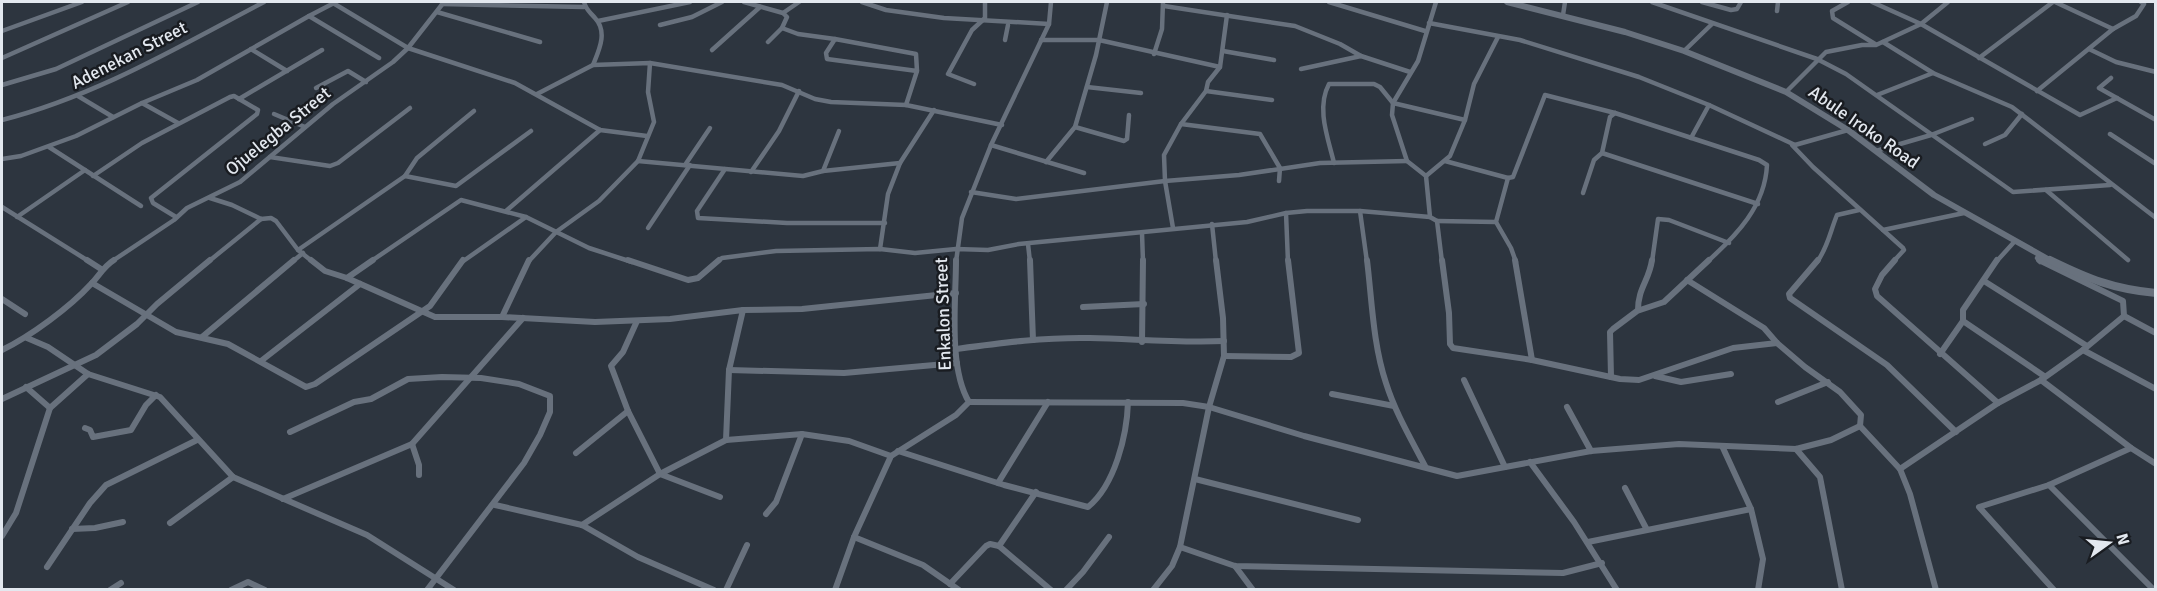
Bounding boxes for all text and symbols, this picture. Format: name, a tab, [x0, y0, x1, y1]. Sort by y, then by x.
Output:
street label: Adenekan Street	[67, 16, 191, 94]
street label: Abule Iroko Road	[1804, 81, 1924, 173]
street label: Ojuelegba Street	[221, 82, 335, 180]
street label: Enkalon Street	[930, 257, 956, 371]
north arrow	[2079, 513, 2139, 573]
text: N	[2111, 531, 2134, 547]

